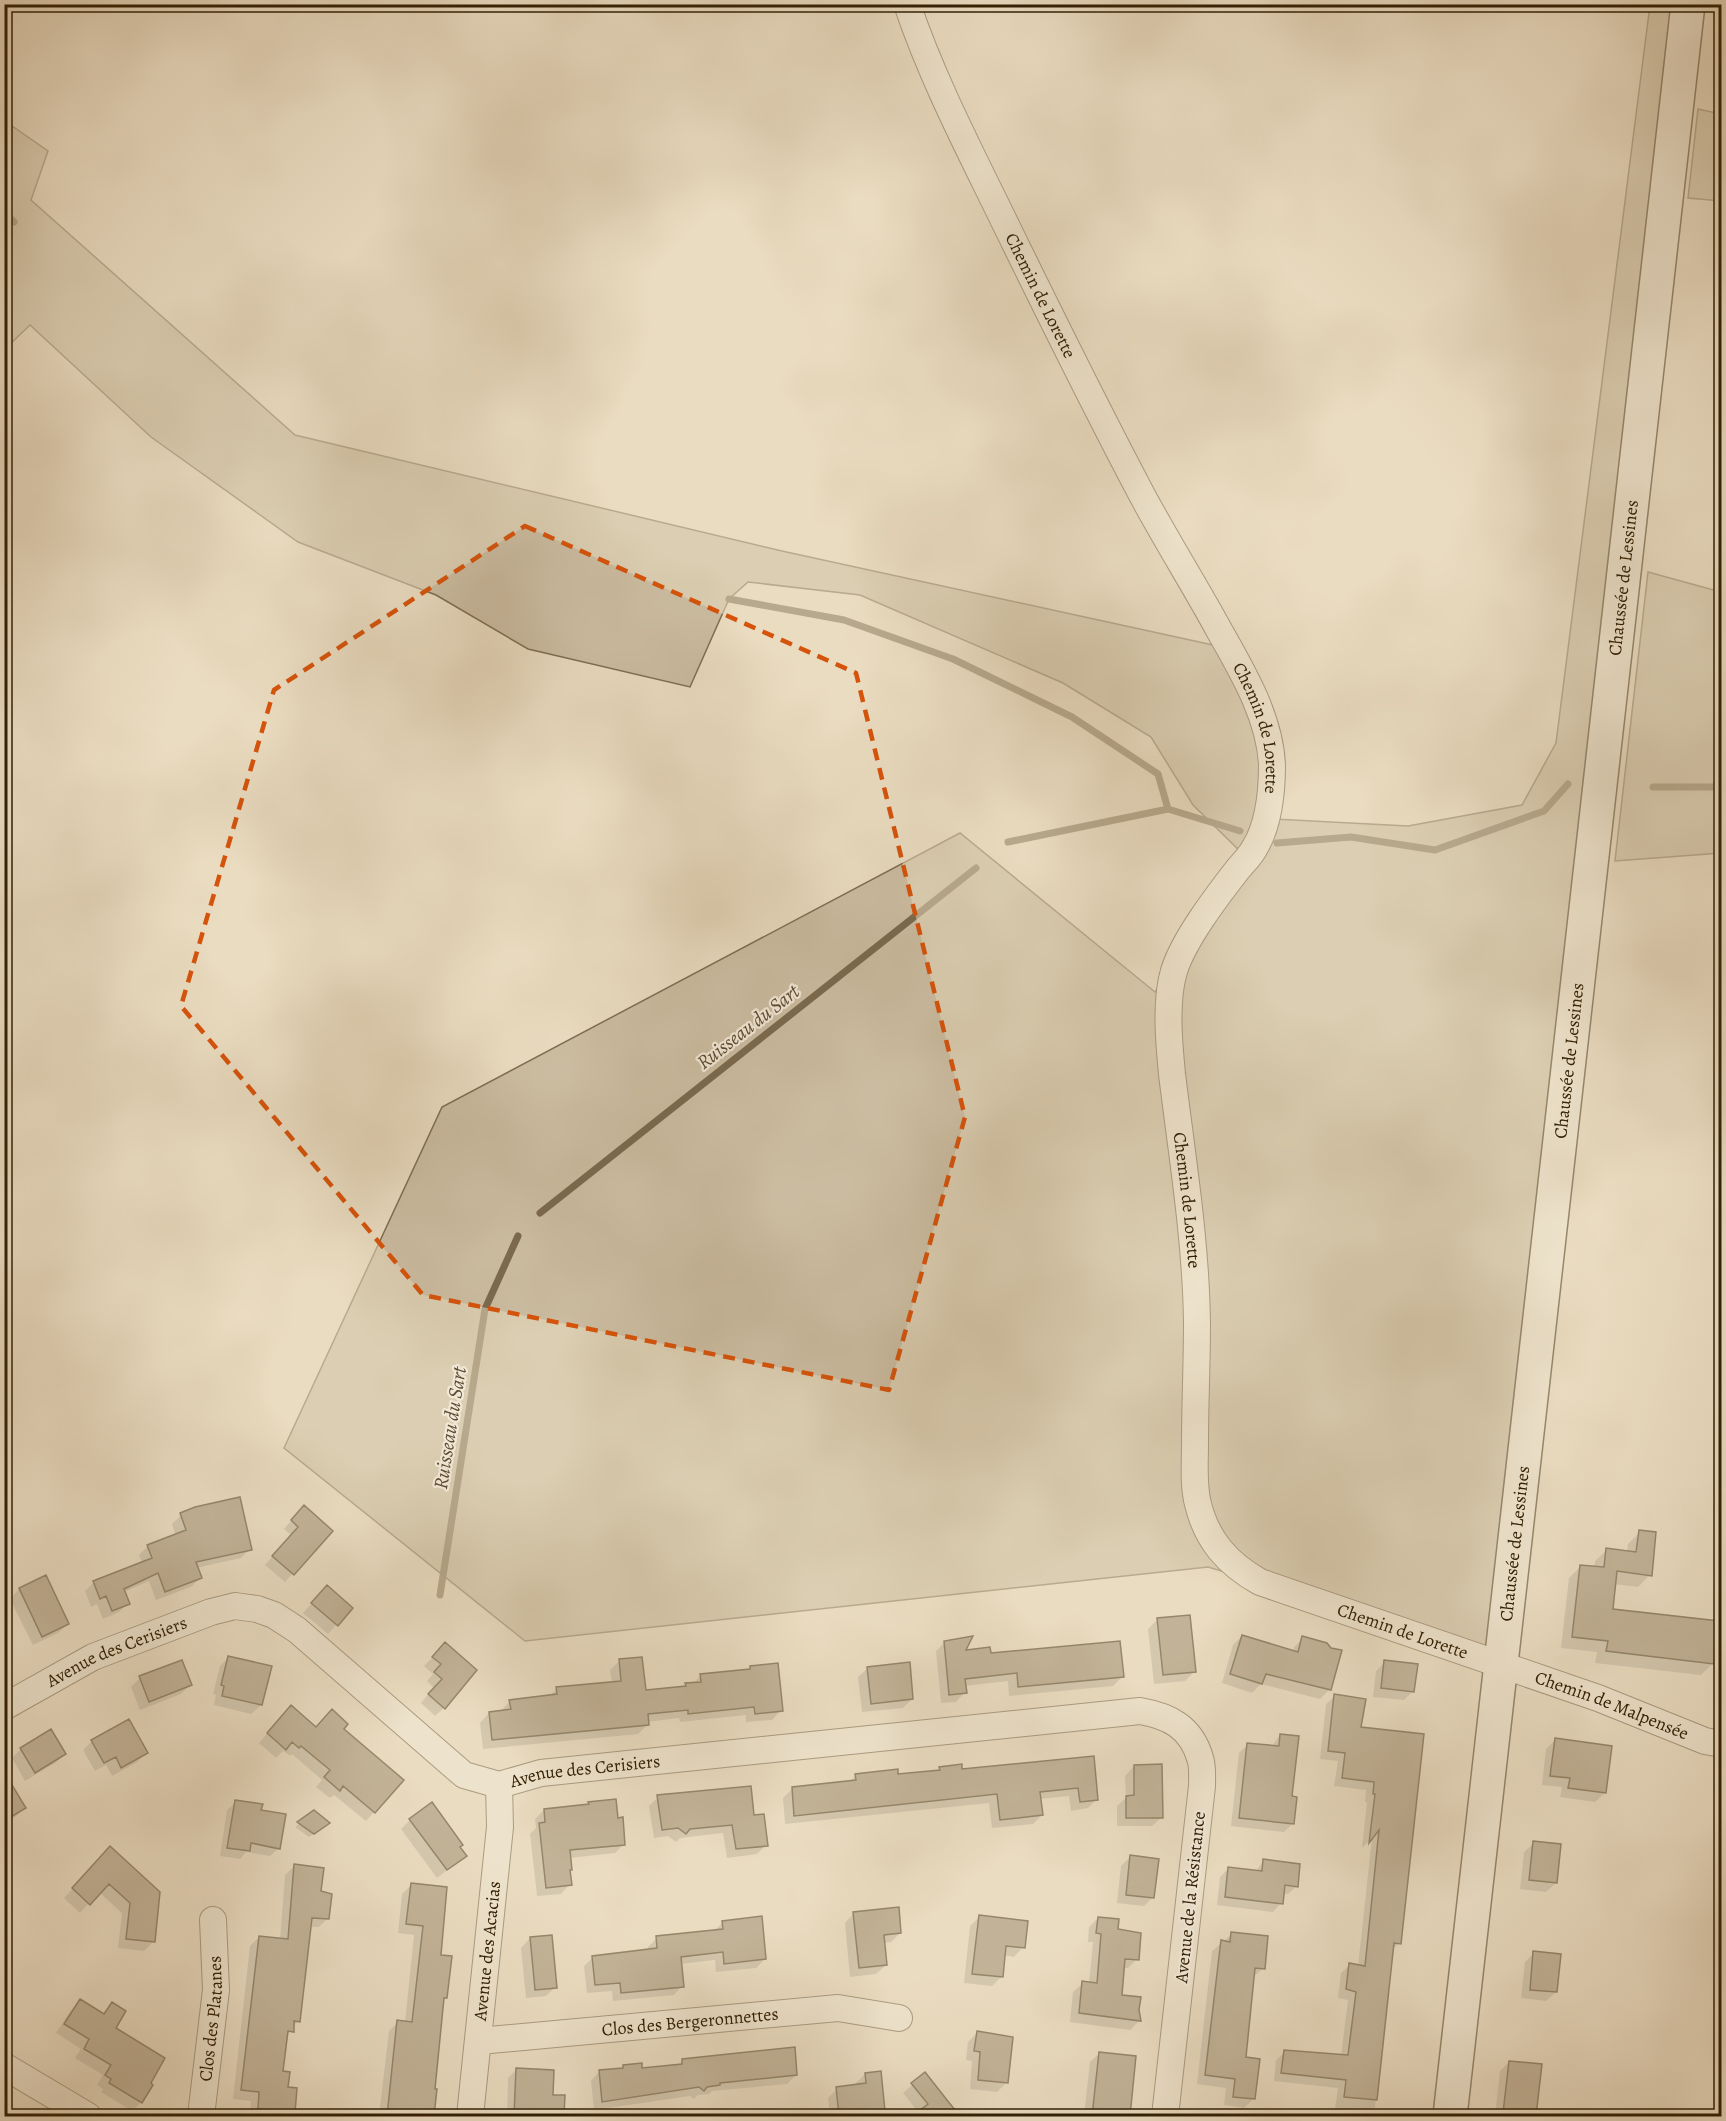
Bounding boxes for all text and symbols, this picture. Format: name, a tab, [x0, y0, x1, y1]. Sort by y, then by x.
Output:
street label: Chemin de Lorette	[1000, 229, 1082, 362]
street label: Chaussée de Lessines	[1603, 499, 1644, 657]
street label: Chemin de Lorette	[1227, 658, 1284, 795]
water label: Ruisseau du Sart	[691, 978, 806, 1076]
street label: Chaussée de Lessines	[1548, 982, 1590, 1140]
street label: Chemin de Lorette	[1168, 1131, 1207, 1269]
water label: Ruisseau du Sart	[427, 1364, 473, 1491]
street label: Chaussée de Lessines	[1494, 1464, 1535, 1623]
street label: Chemin de Lorette	[1334, 1597, 1471, 1665]
street label: Avenue des Cerisiers	[41, 1610, 190, 1693]
street label: Chemin de Malpensée	[1532, 1665, 1692, 1745]
street label: Avenue des Cerisiers	[506, 1749, 661, 1794]
street label: Avenue de la Résistance	[1169, 1810, 1211, 1985]
street label: Avenue des Acacias	[468, 1880, 506, 2023]
street label: Clos des Platanes	[193, 1955, 228, 2083]
street label: Clos des Bergeronnettes	[601, 2002, 780, 2042]

